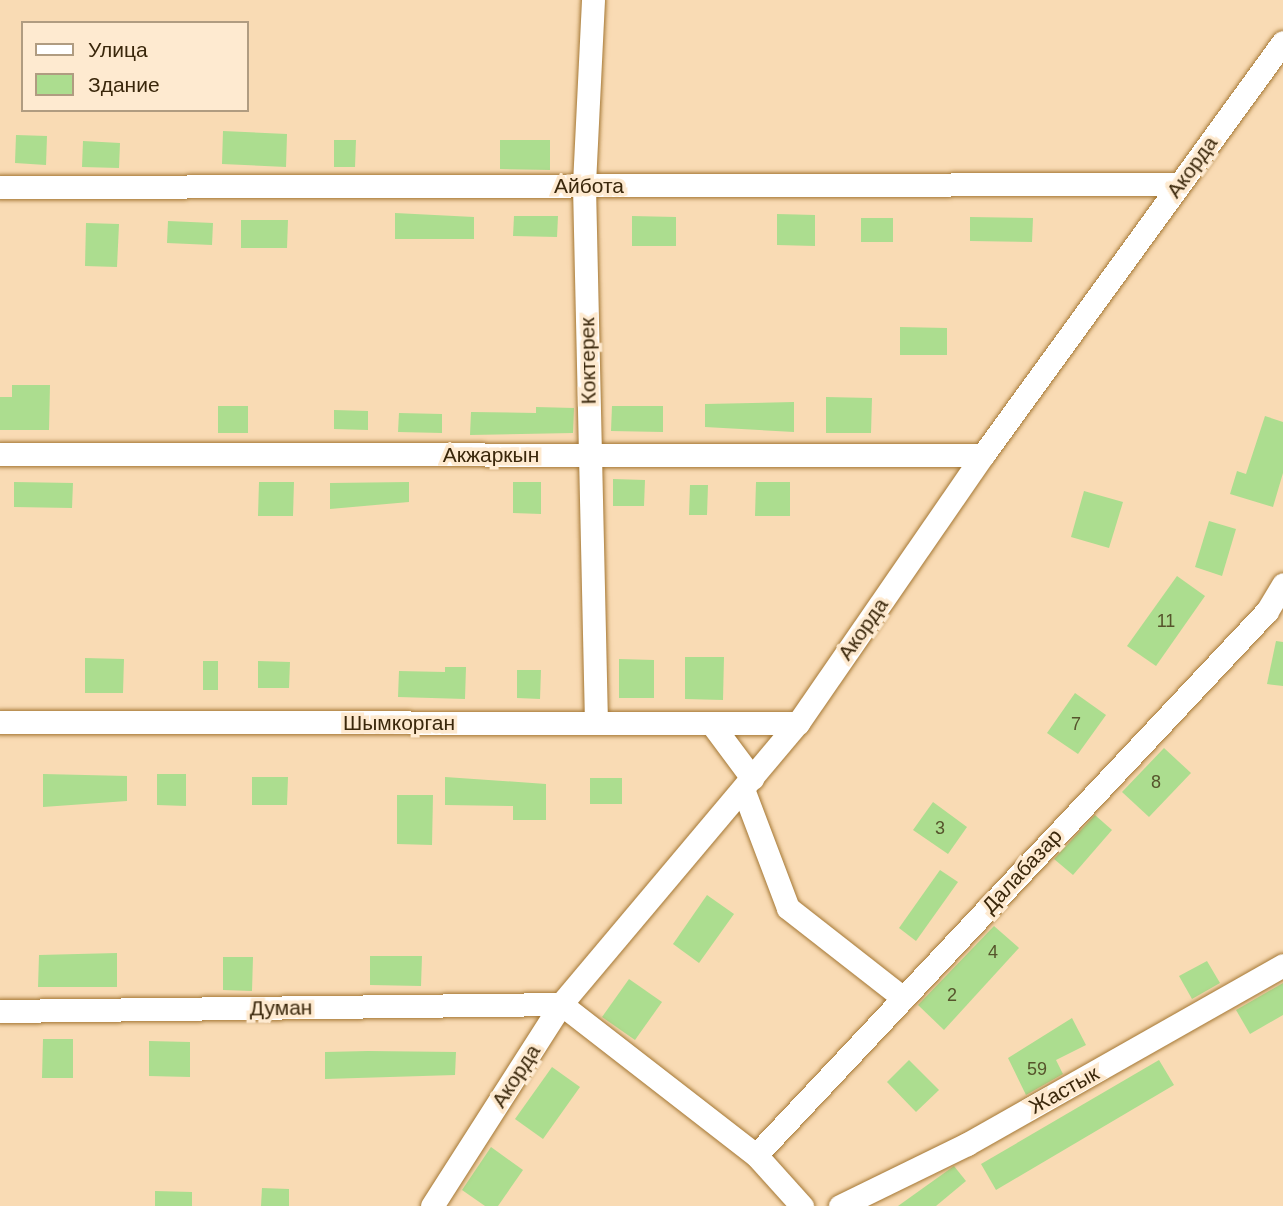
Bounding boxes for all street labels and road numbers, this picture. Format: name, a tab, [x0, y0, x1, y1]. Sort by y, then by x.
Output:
street label: Акорда	[1161, 131, 1223, 203]
street label: Айбота	[554, 173, 624, 199]
street label: Коктерек	[575, 317, 601, 405]
street label: Акжаркын	[443, 442, 539, 468]
street label: Акорда	[833, 593, 893, 665]
street label: Шымкорган	[343, 710, 455, 736]
street label: Далабазар	[977, 824, 1067, 918]
street label: Думан	[249, 995, 313, 1021]
street label: Акорда	[486, 1040, 546, 1112]
street label: Жастык	[1025, 1061, 1103, 1119]

